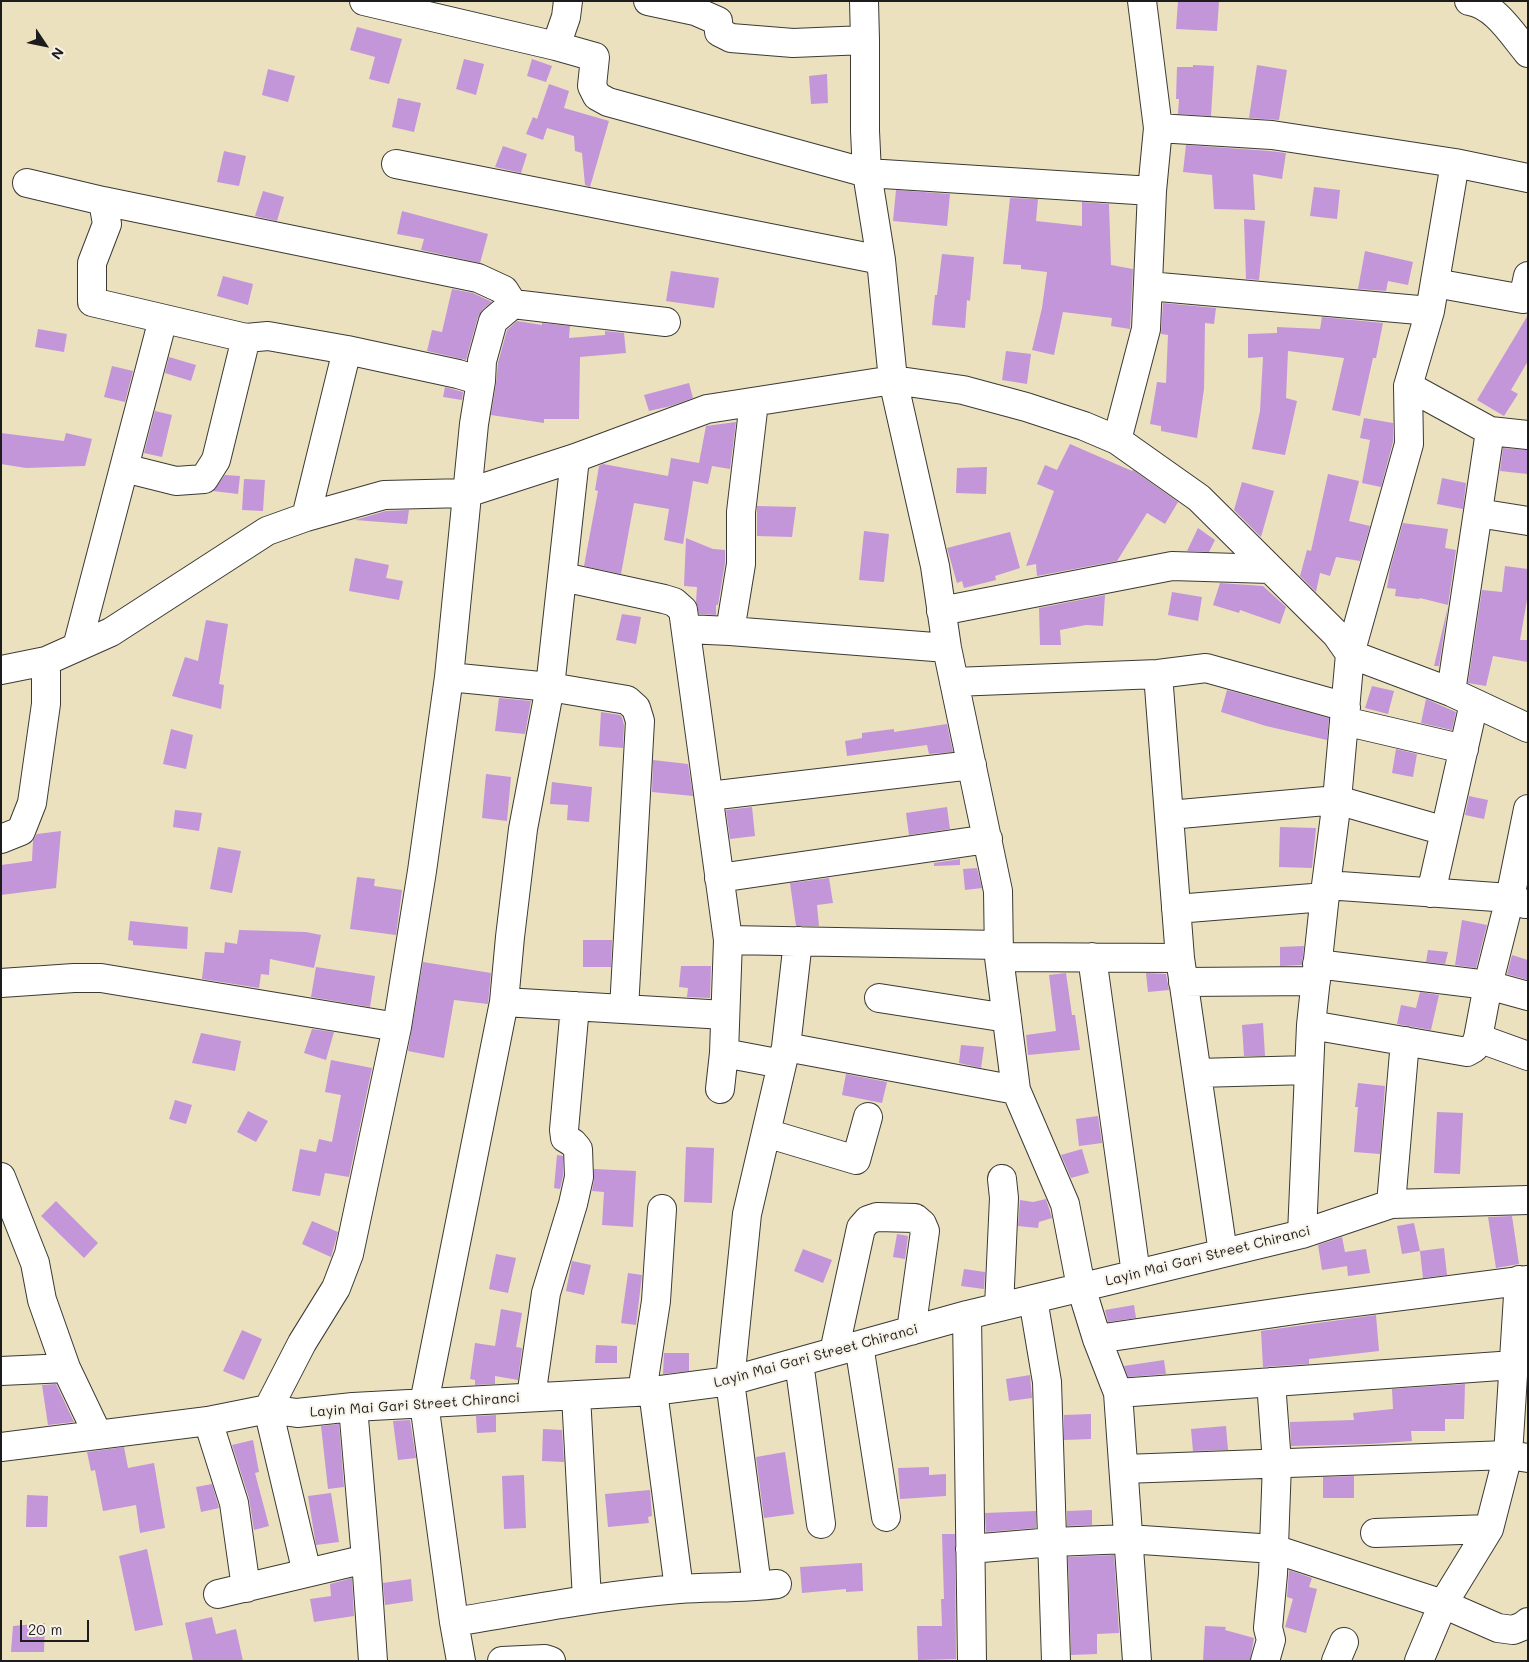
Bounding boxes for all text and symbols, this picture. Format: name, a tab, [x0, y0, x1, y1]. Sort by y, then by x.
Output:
north arrow	[20, 20, 70, 70]
text: N	[47, 44, 69, 63]
street label: Layin Mai Gari Street Chiranci	[1104, 1222, 1312, 1290]
street label: Layin Mai Gari Street Chiranci	[712, 1321, 920, 1391]
street label: Layin Mai Gari Street Chiranci	[309, 1389, 521, 1421]
scale bar	[22, 1610, 91, 1642]
text: 20 m	[28, 1619, 62, 1639]

